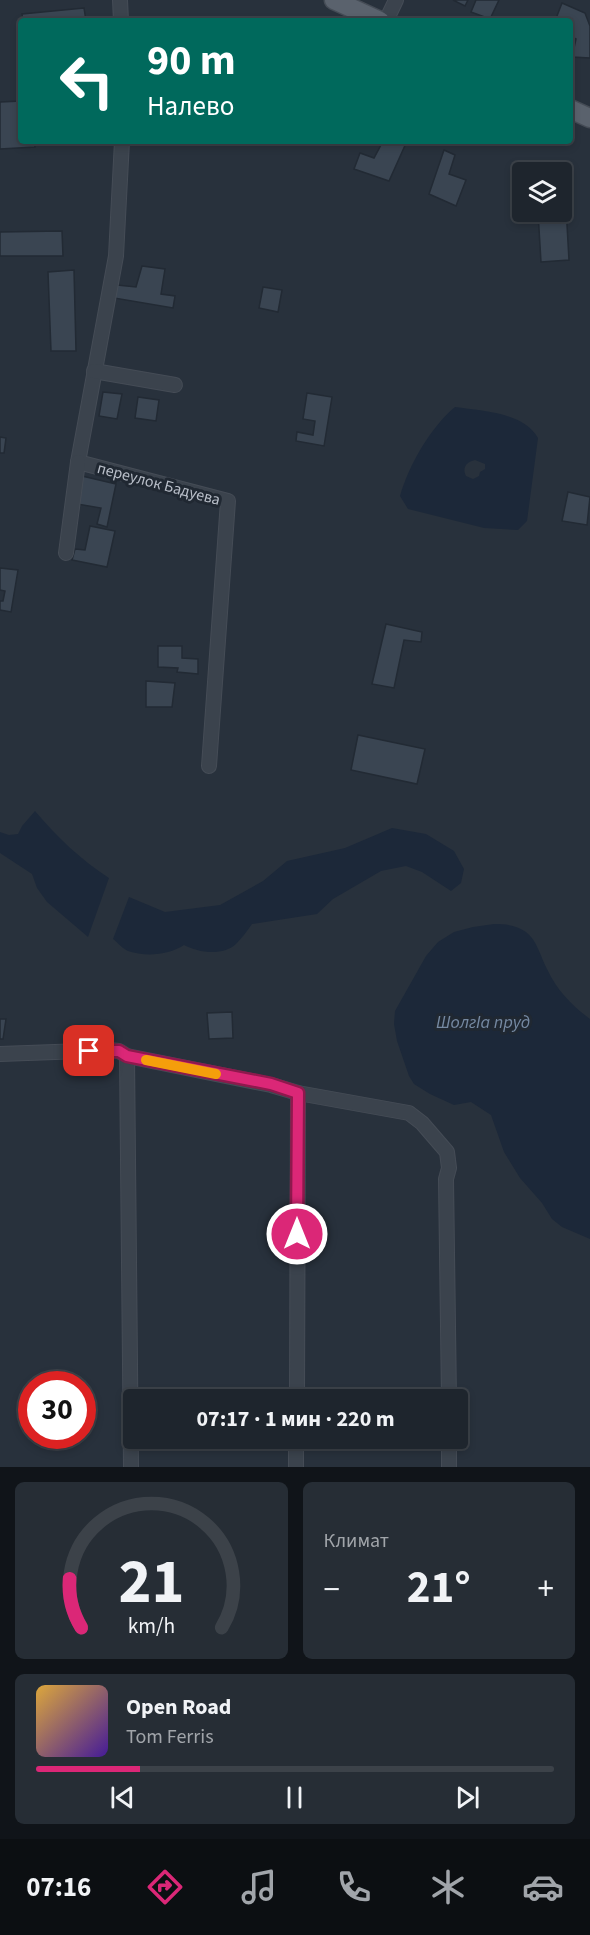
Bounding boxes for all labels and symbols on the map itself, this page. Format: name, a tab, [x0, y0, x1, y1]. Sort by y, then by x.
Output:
street label: переулок Бадуева	[95, 457, 223, 511]
water label: ШолгIа пруд	[436, 1010, 530, 1035]
pin	[63, 1025, 114, 1076]
position arrow	[265, 1202, 329, 1266]
speed limit sign: 30	[18, 1371, 96, 1449]

